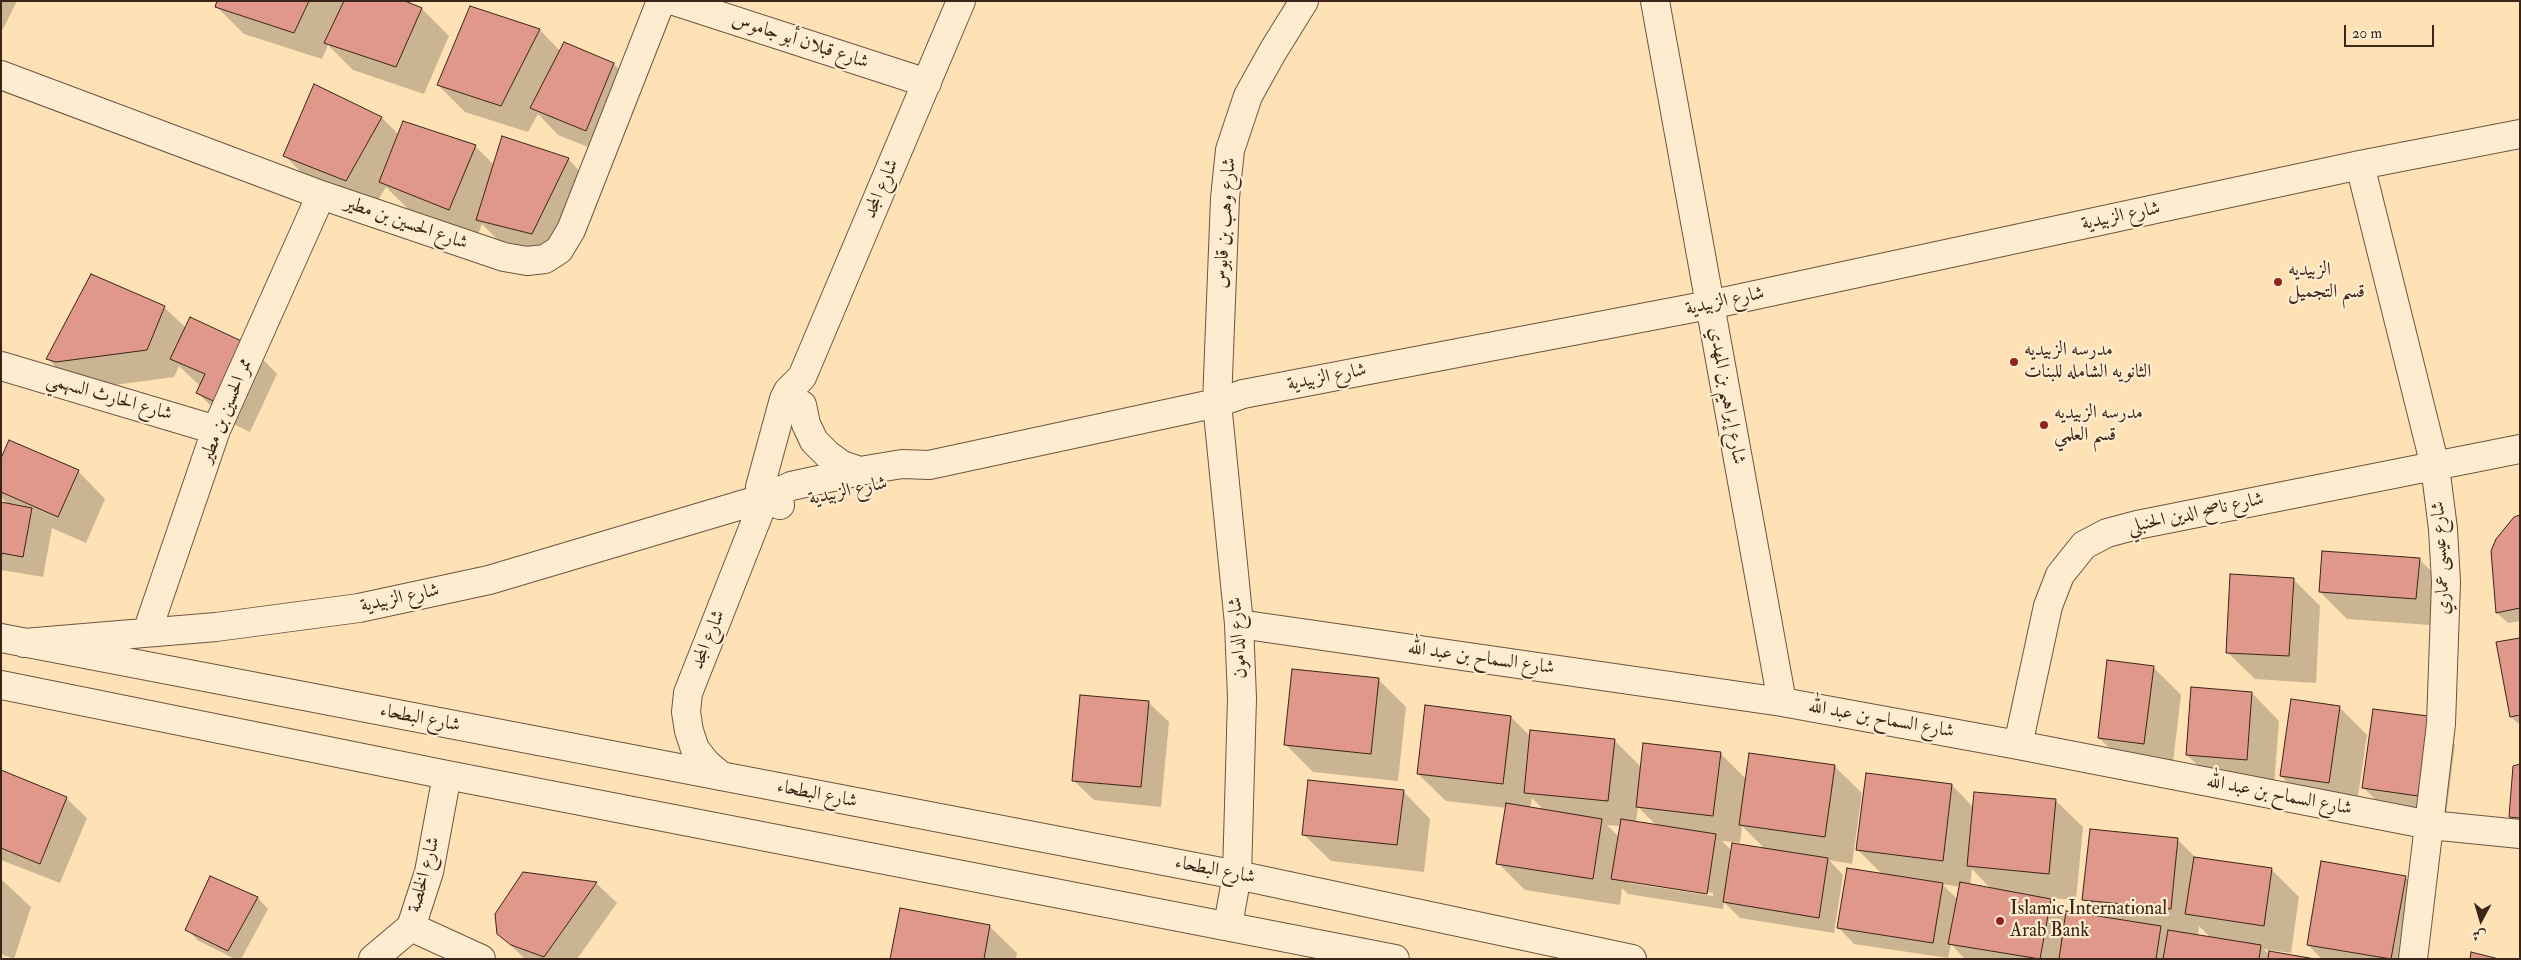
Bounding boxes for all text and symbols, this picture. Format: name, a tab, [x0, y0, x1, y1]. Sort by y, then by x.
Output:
street label: شارع قبلان أبو جاموس	[729, 9, 871, 75]
scale bar	[2346, 15, 2436, 47]
text: 20 m	[2352, 24, 2382, 43]
street label: شارع المجد	[859, 156, 905, 222]
street label: شارع وهب بن قابوس	[1210, 157, 1242, 289]
street label: شارع الحسين بن مطير	[341, 192, 471, 256]
street label: شارع الزبيدية	[2080, 198, 2162, 236]
place label: الزبيديه قسم التجميل	[2288, 260, 2365, 304]
marker: الزبيديه قسم التجميل	[2272, 276, 2284, 288]
street label: شارع الزبيدية	[1684, 283, 1766, 321]
street label: شارع إبراهيم بن المهدي	[1703, 326, 1749, 466]
place label: مدرسه الزبيديه الثانويه الشامله للبنات	[2024, 340, 2151, 384]
street label: ممر الحسين بن مطير	[196, 355, 258, 467]
marker: مدرسه الزبيديه الثانويه الشامله للبنات	[2008, 356, 2020, 368]
street label: شارع الزبيدية	[1286, 359, 1368, 397]
street label: شارع الحارث السهمي	[43, 369, 175, 427]
place label: مدرسه الزبيديه قسم العلمي	[2054, 403, 2143, 447]
marker: مدرسه الزبيديه قسم العلمي	[2038, 419, 2050, 431]
street label: شارع الزبيدية	[807, 473, 889, 511]
street label: شارع ناصح الدين الحنبلي	[2126, 488, 2266, 540]
street label: شارع عيسى عماري	[2428, 500, 2456, 616]
street label: شارع الزبيدية	[359, 580, 441, 618]
street label: شارع الدامون	[1225, 596, 1253, 680]
street label: شارع المجد	[687, 607, 731, 673]
street label: شارع السماح بن عبد الله	[1406, 637, 1556, 681]
street label: شارع السماح بن عبد الله	[1806, 696, 1956, 744]
street label: شارع البطحاء	[378, 700, 462, 738]
street label: شارع السماح بن عبد الله	[2204, 771, 2354, 821]
street label: شارع البطحاء	[775, 776, 859, 814]
street label: شارع الخلصة	[404, 834, 446, 916]
street label: شارع البطحاء	[1173, 852, 1257, 890]
north arrow	[2456, 895, 2506, 945]
place label: Islamic International Arab Bank	[2010, 899, 2167, 943]
marker: Islamic International Arab Bank	[1994, 915, 2006, 927]
text: ش	[2472, 926, 2487, 945]

